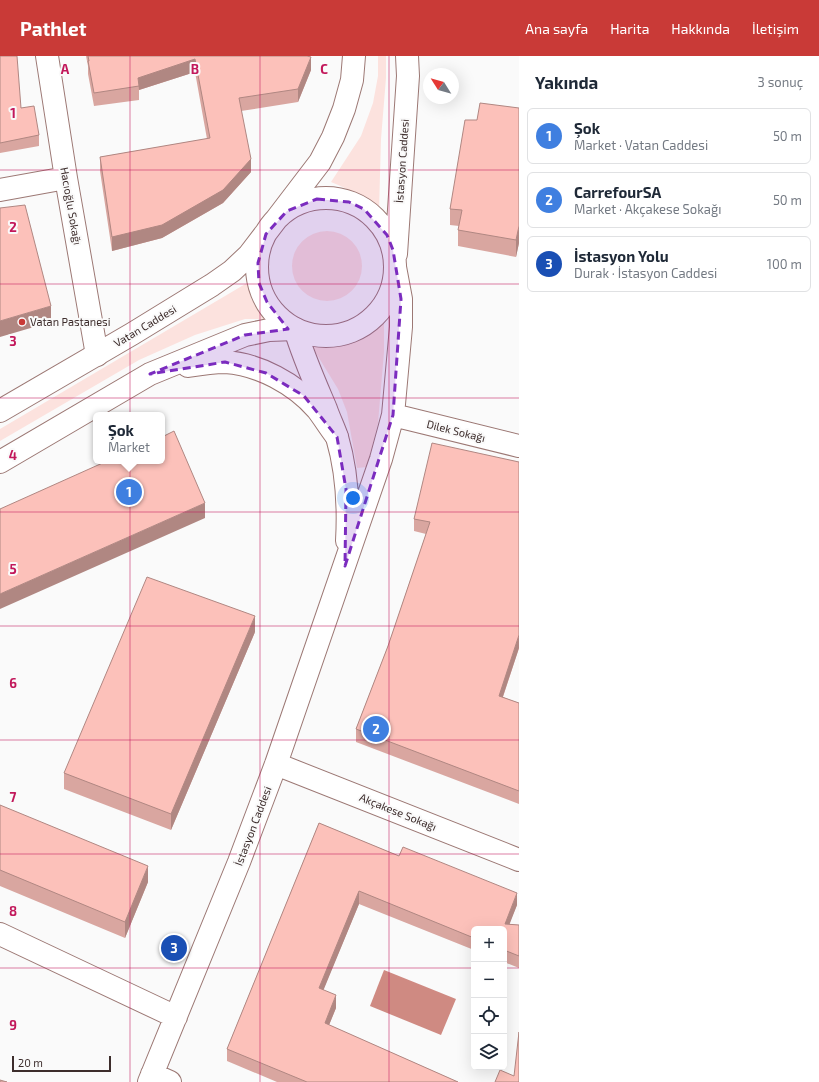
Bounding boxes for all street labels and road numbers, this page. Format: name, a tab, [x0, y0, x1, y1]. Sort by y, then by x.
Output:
street label: İstasyon Caddesi	[392, 118, 411, 203]
street label: Hacıoğlu Sokağı	[58, 166, 85, 246]
street label: Vatan Caddesi	[111, 302, 178, 349]
street label: Dilek Sokağı	[425, 417, 487, 444]
street label: İstasyon Caddesi	[231, 784, 274, 867]
street label: Akçakese Sokağı	[357, 790, 439, 834]

